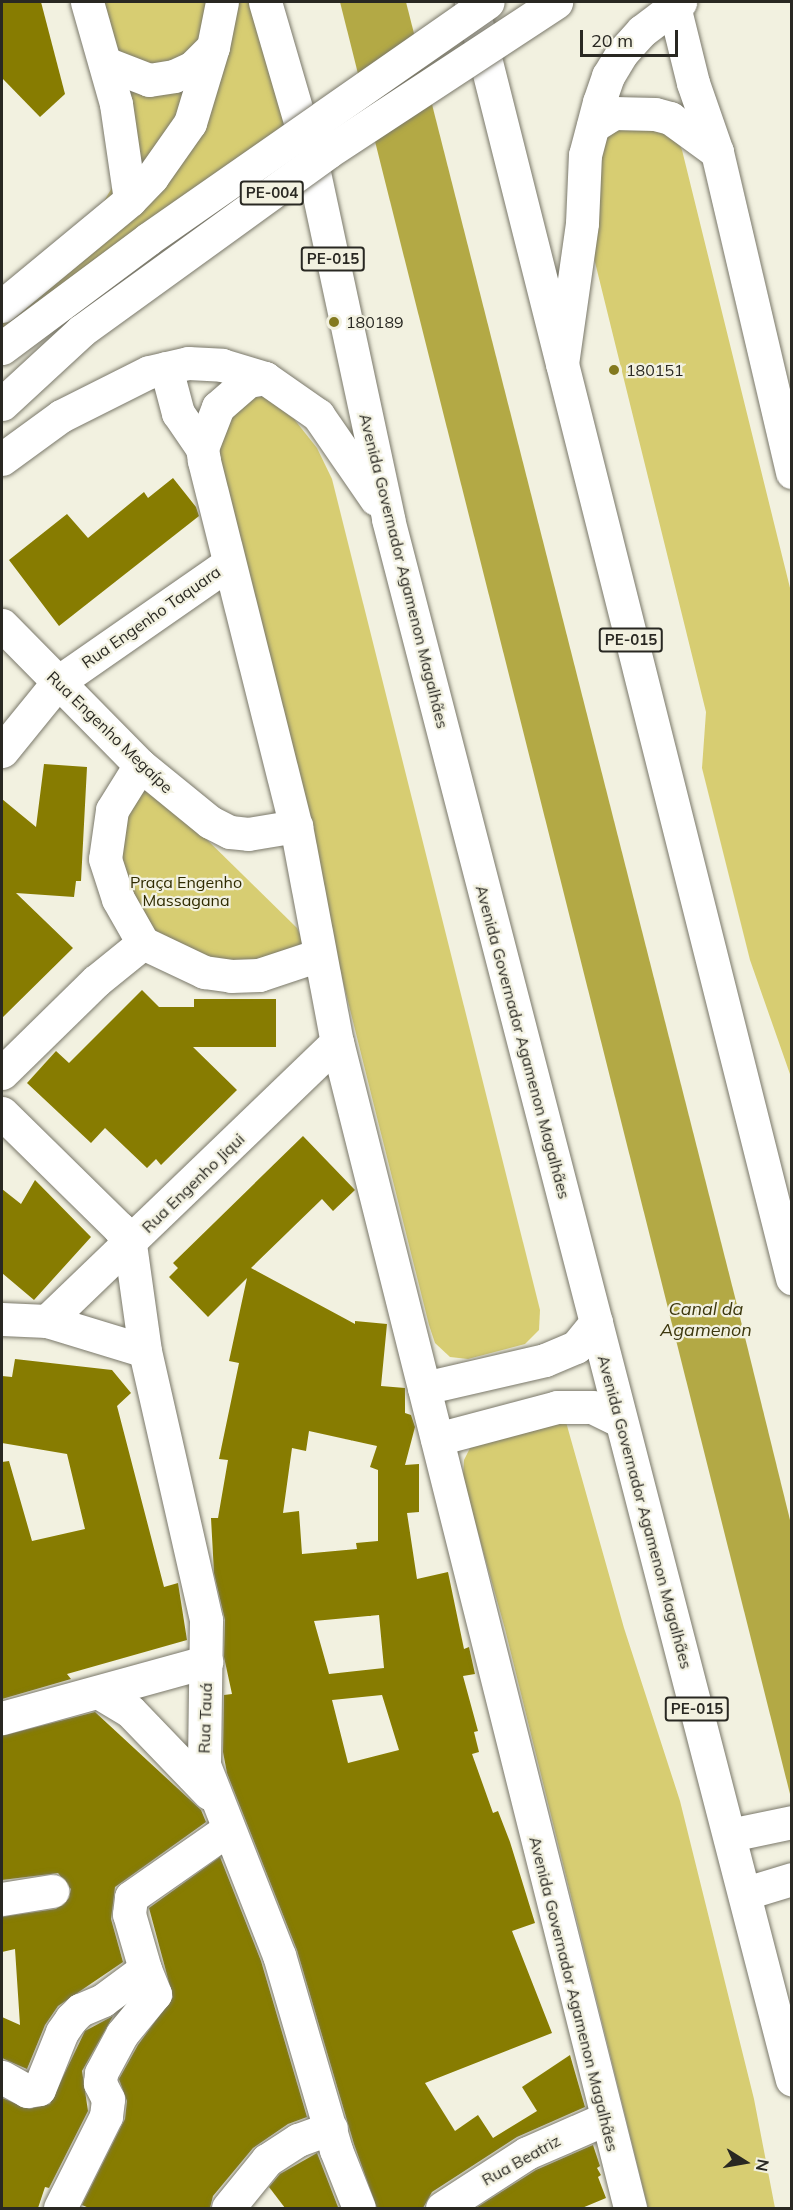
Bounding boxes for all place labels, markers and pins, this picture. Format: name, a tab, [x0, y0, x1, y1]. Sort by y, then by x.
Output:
place label: 180189	[346, 312, 404, 332]
marker: 180189	[327, 315, 341, 329]
place label: 180151	[626, 360, 684, 380]
marker: 180151	[607, 363, 621, 377]

